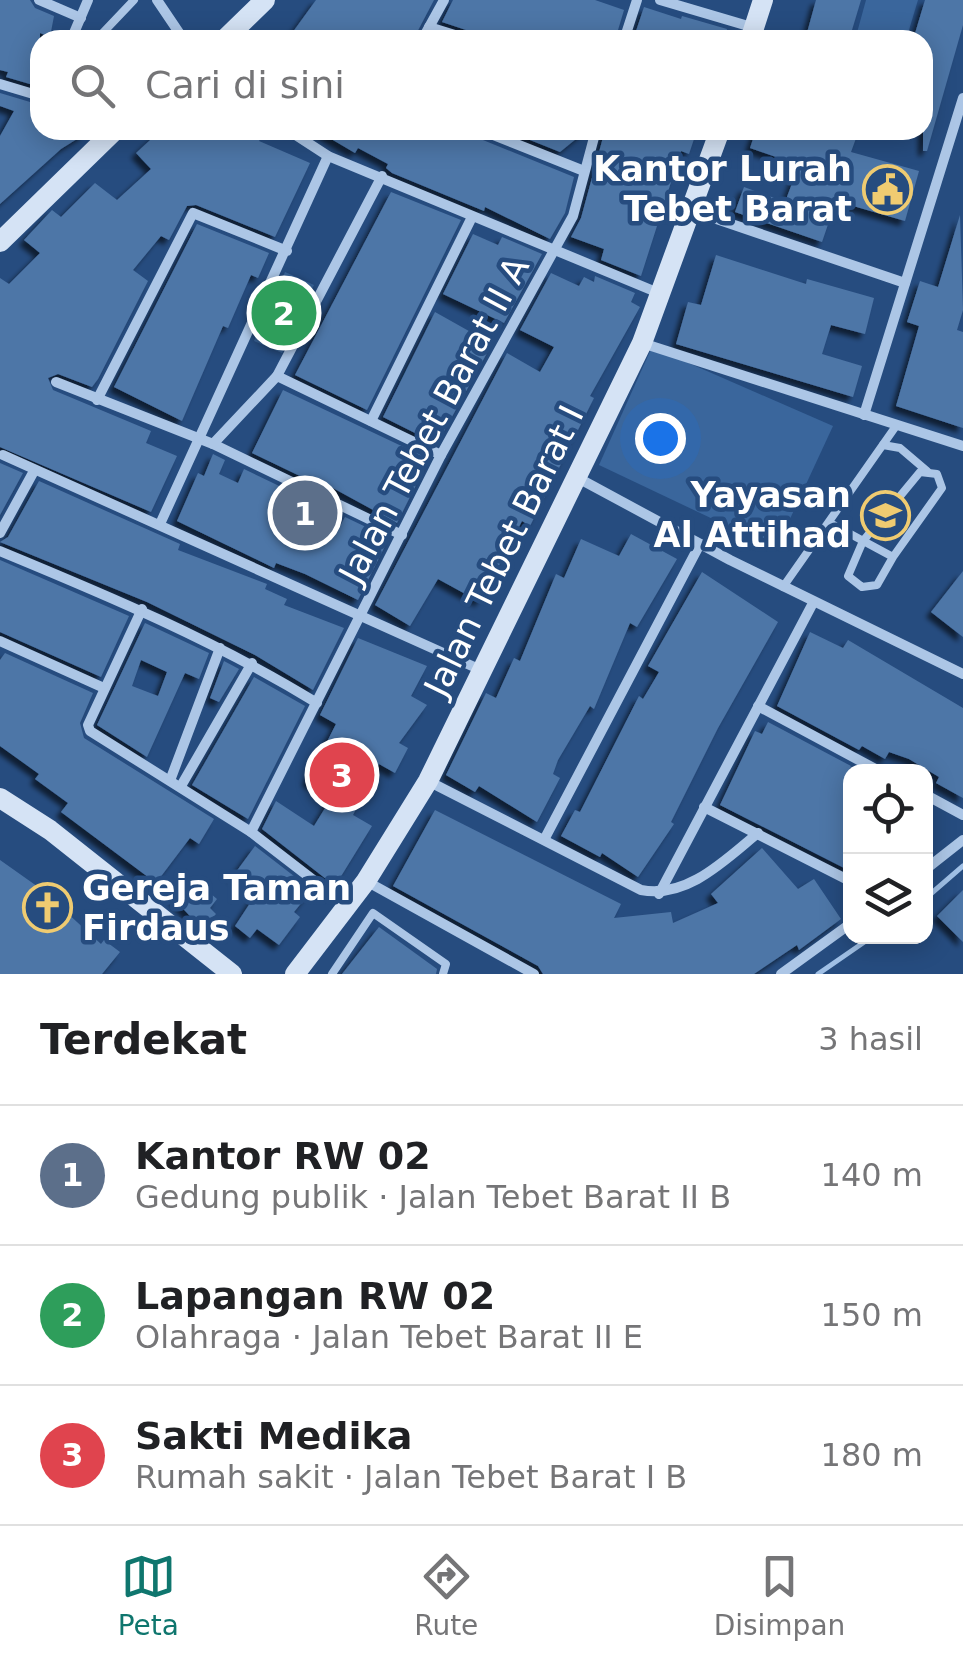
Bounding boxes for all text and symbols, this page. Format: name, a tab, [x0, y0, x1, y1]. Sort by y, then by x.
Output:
search box	[30, 30, 933, 140]
icon: search	[65, 58, 120, 113]
text: Cari di sini	[145, 63, 345, 107]
place label: Kantor Lurah Tebet Barat	[593, 149, 852, 229]
public building icon: Kantor Lurah Tebet Barat	[861, 163, 913, 215]
street label: Jalan Tebet Barat II A	[330, 250, 538, 590]
pin: 2	[252, 276, 316, 350]
street label: Jalan Tebet Barat I	[415, 399, 593, 703]
your location	[635, 413, 686, 464]
place label: Yayasan Al Attihad	[654, 475, 851, 555]
pin: 1	[272, 476, 338, 550]
school or university icon: Yayasan Al Attihad	[860, 489, 912, 541]
pin: 3	[310, 738, 374, 812]
map controls	[843, 764, 933, 944]
button: locate	[843, 764, 933, 854]
button: layers	[843, 854, 933, 944]
place label: Gereja Taman Firdaus	[82, 868, 351, 948]
church icon: Gereja Taman Firdaus	[21, 882, 73, 934]
text: Terdekat	[40, 1015, 247, 1064]
text: 3 hasil	[818, 1020, 923, 1058]
text: Kantor RW 02	[135, 1134, 431, 1178]
text: 1	[61, 1156, 84, 1194]
text: 140 m	[821, 1156, 923, 1194]
text: Gedung publik · Jalan Tebet Barat II B	[135, 1178, 731, 1216]
text: Lapangan RW 02	[135, 1274, 495, 1318]
text: 2	[61, 1296, 84, 1334]
text: 150 m	[821, 1296, 923, 1334]
text: Olahraga · Jalan Tebet Barat II E	[135, 1318, 643, 1356]
text: Sakti Medika	[135, 1414, 412, 1458]
text: 3	[61, 1436, 84, 1474]
text: 180 m	[821, 1436, 923, 1474]
text: Rumah sakit · Jalan Tebet Barat I B	[135, 1458, 687, 1496]
tab: Peta	[118, 1549, 179, 1642]
tab: Rute	[414, 1549, 478, 1642]
tab: Disimpan	[714, 1549, 845, 1642]

